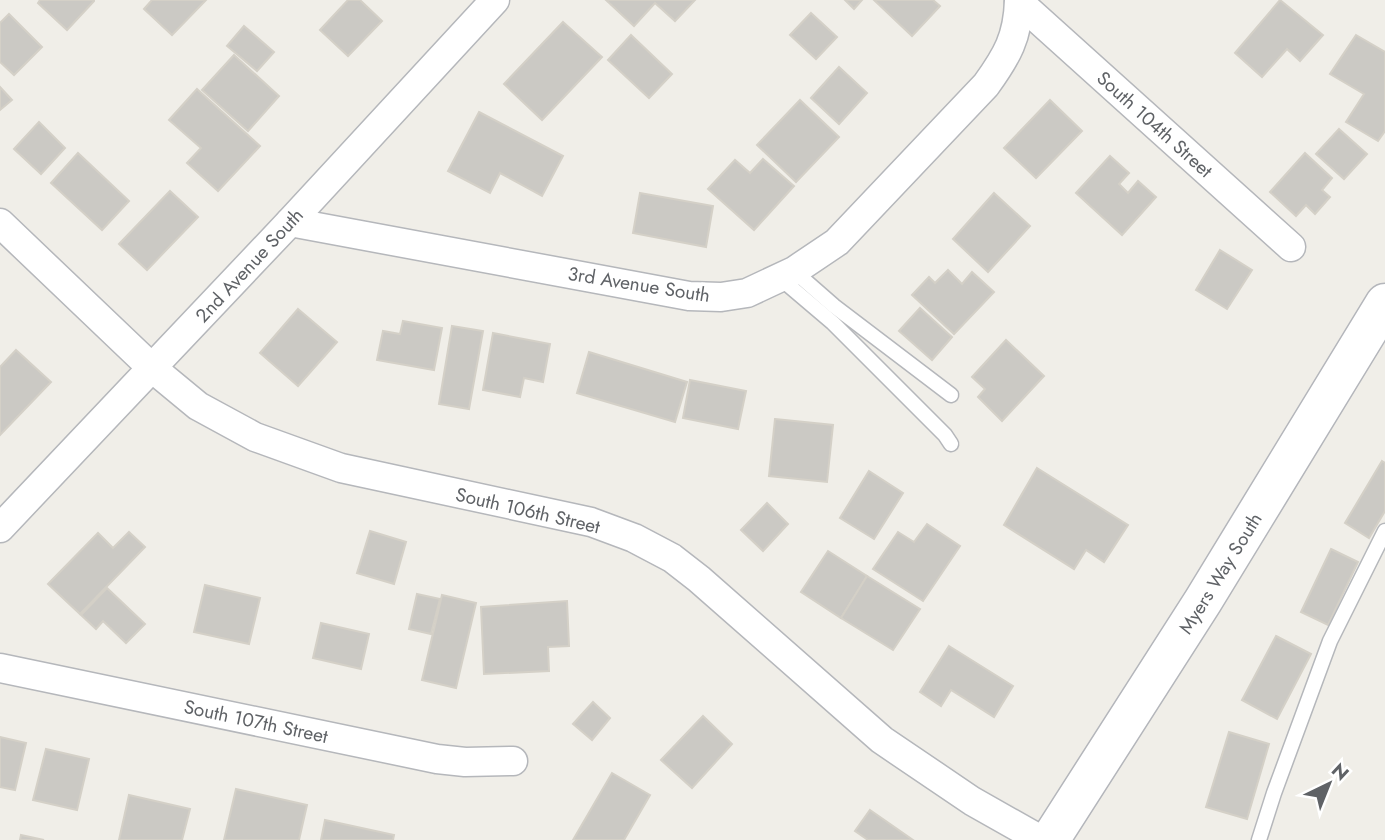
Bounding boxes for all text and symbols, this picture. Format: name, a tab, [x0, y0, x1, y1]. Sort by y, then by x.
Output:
street label: South 104th Street	[1091, 65, 1219, 184]
street label: 2nd Avenue South	[189, 202, 310, 328]
street label: 3rd Avenue South	[566, 260, 712, 309]
street label: South 106th Street	[453, 481, 603, 540]
street label: Myers Way South	[1172, 507, 1269, 639]
street label: South 107th Street	[181, 693, 331, 750]
north arrow	[1294, 749, 1364, 819]
text: N	[1326, 757, 1355, 787]

